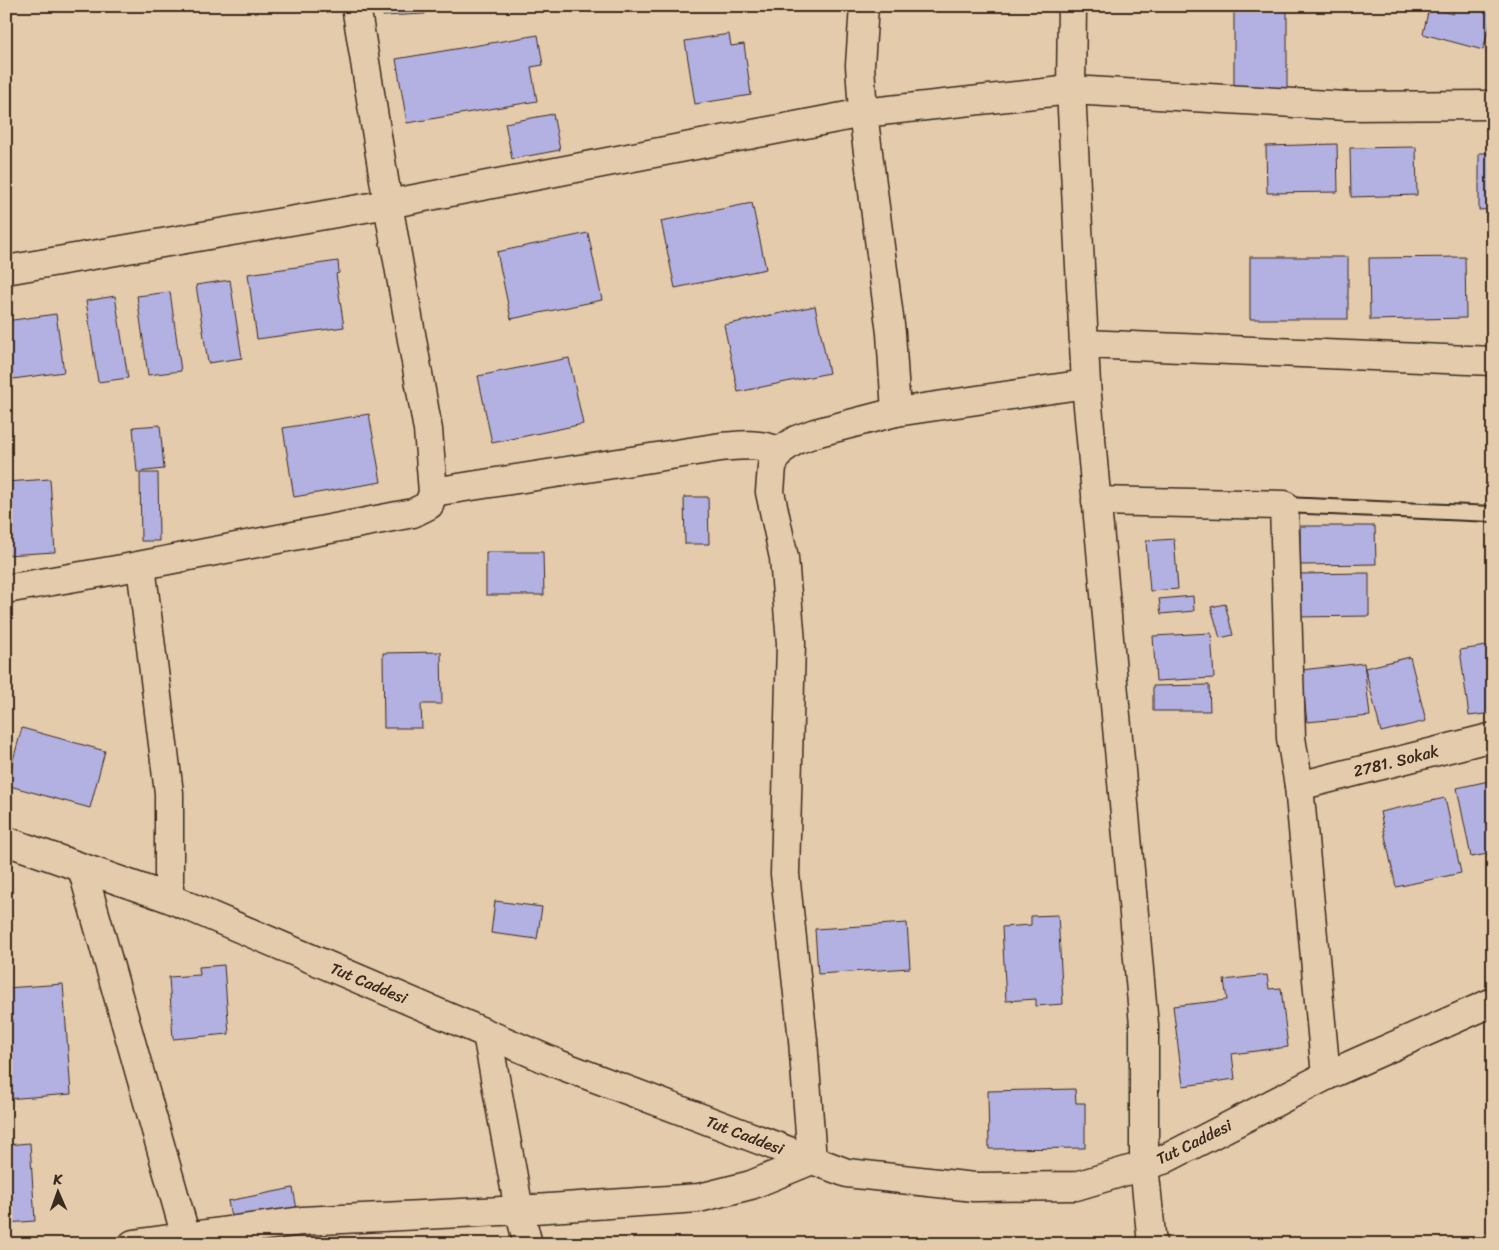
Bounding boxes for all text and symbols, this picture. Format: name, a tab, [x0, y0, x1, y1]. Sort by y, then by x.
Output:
street label: 2781. Sokak	[1350, 736, 1442, 786]
street label: Tut Caddesi	[326, 954, 413, 1013]
street label: Tut Caddesi	[702, 1107, 789, 1163]
street label: Tut Caddesi	[1151, 1111, 1238, 1173]
text: K	[52, 1167, 64, 1192]
north arrow	[32, 1168, 82, 1218]

